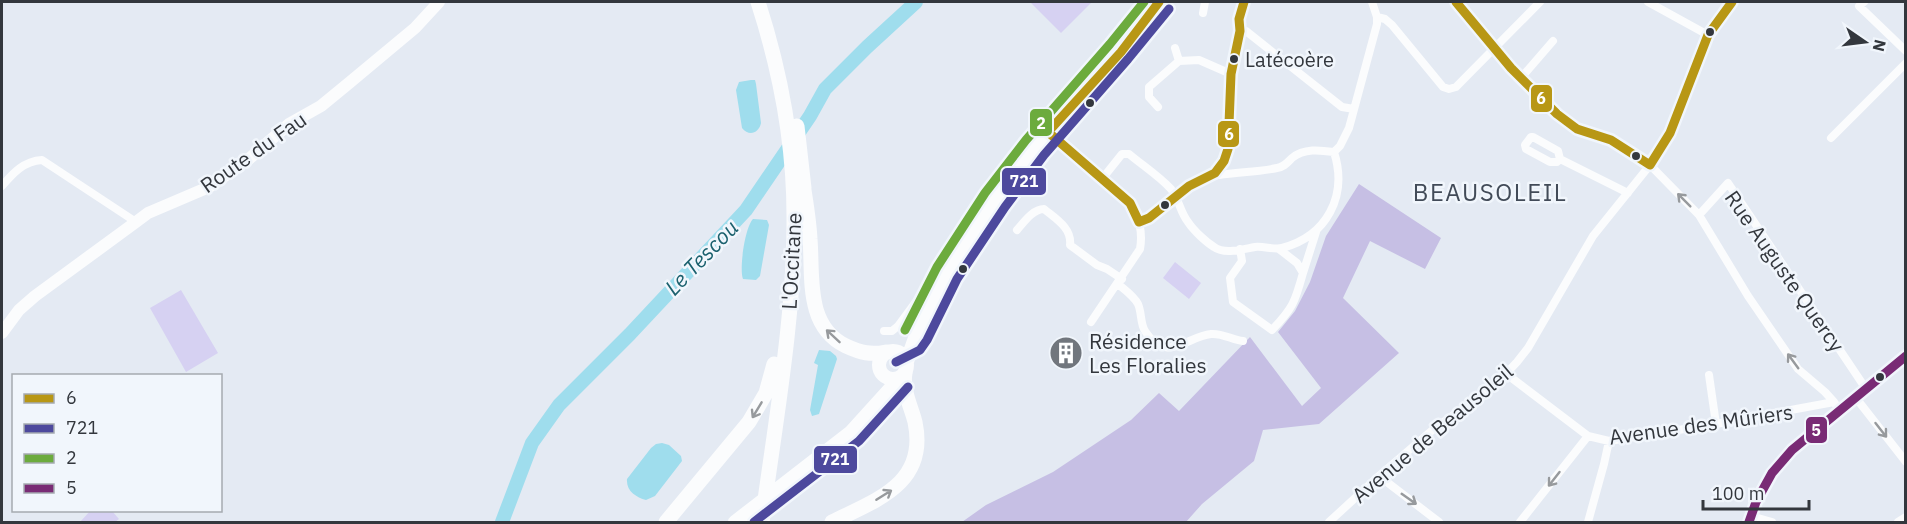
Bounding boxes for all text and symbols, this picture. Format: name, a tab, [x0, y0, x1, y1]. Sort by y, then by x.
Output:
north arrow	[1835, 12, 1895, 72]
unlabelled marker	[1704, 26, 1716, 38]
text: N	[1868, 38, 1891, 54]
place label: Latécoère	[1245, 46, 1334, 73]
marker: Latécoère	[1228, 53, 1240, 65]
line badge: 6	[1530, 84, 1553, 113]
text: 6	[1536, 88, 1546, 108]
unlabelled marker	[1084, 97, 1096, 109]
street label: Route du Fau	[194, 105, 312, 199]
line badge: 2	[1029, 108, 1053, 137]
text: 2	[1036, 113, 1046, 133]
line badge: 6	[1217, 120, 1240, 148]
text: 6	[1224, 124, 1234, 144]
unlabelled marker	[1630, 150, 1642, 162]
line badge: 721	[1001, 167, 1047, 196]
text: 721	[1010, 171, 1039, 191]
district label: BEAUSOLEIL	[1413, 176, 1567, 208]
street label: Rue Auguste Quercy	[1719, 185, 1852, 358]
one-way arrow	[1677, 192, 1692, 207]
unlabelled marker	[1159, 199, 1171, 211]
street label: L'Occitane	[774, 212, 808, 310]
water label: Le Tescou	[658, 213, 744, 301]
unlabelled marker	[957, 263, 969, 275]
place label: Résidence Les Floralies	[1089, 327, 1207, 379]
one-way arrow	[826, 329, 841, 343]
building icon: Résidence Les Floralies	[1048, 335, 1084, 371]
one-way arrow	[1787, 353, 1799, 369]
street label: Avenue de Beausoleil	[1346, 357, 1519, 509]
unlabelled marker	[1874, 371, 1886, 383]
legend	[12, 374, 222, 512]
text: 6	[66, 386, 77, 409]
street label: Avenue des Mûriers	[1607, 397, 1795, 451]
one-way arrow	[750, 401, 762, 418]
text: 721	[66, 416, 98, 439]
line badge: 5	[1805, 416, 1828, 444]
text: 5	[1811, 420, 1821, 440]
one-way arrow	[1874, 421, 1887, 437]
line badge: 721	[813, 445, 858, 474]
text: 2	[66, 446, 77, 469]
text: 721	[821, 449, 850, 469]
one-way arrow	[1548, 471, 1561, 487]
scale bar	[1703, 473, 1810, 511]
text: 5	[66, 476, 77, 499]
text: 100 m	[1712, 482, 1764, 505]
one-way arrow	[875, 489, 892, 501]
one-way arrow	[1401, 493, 1417, 506]

